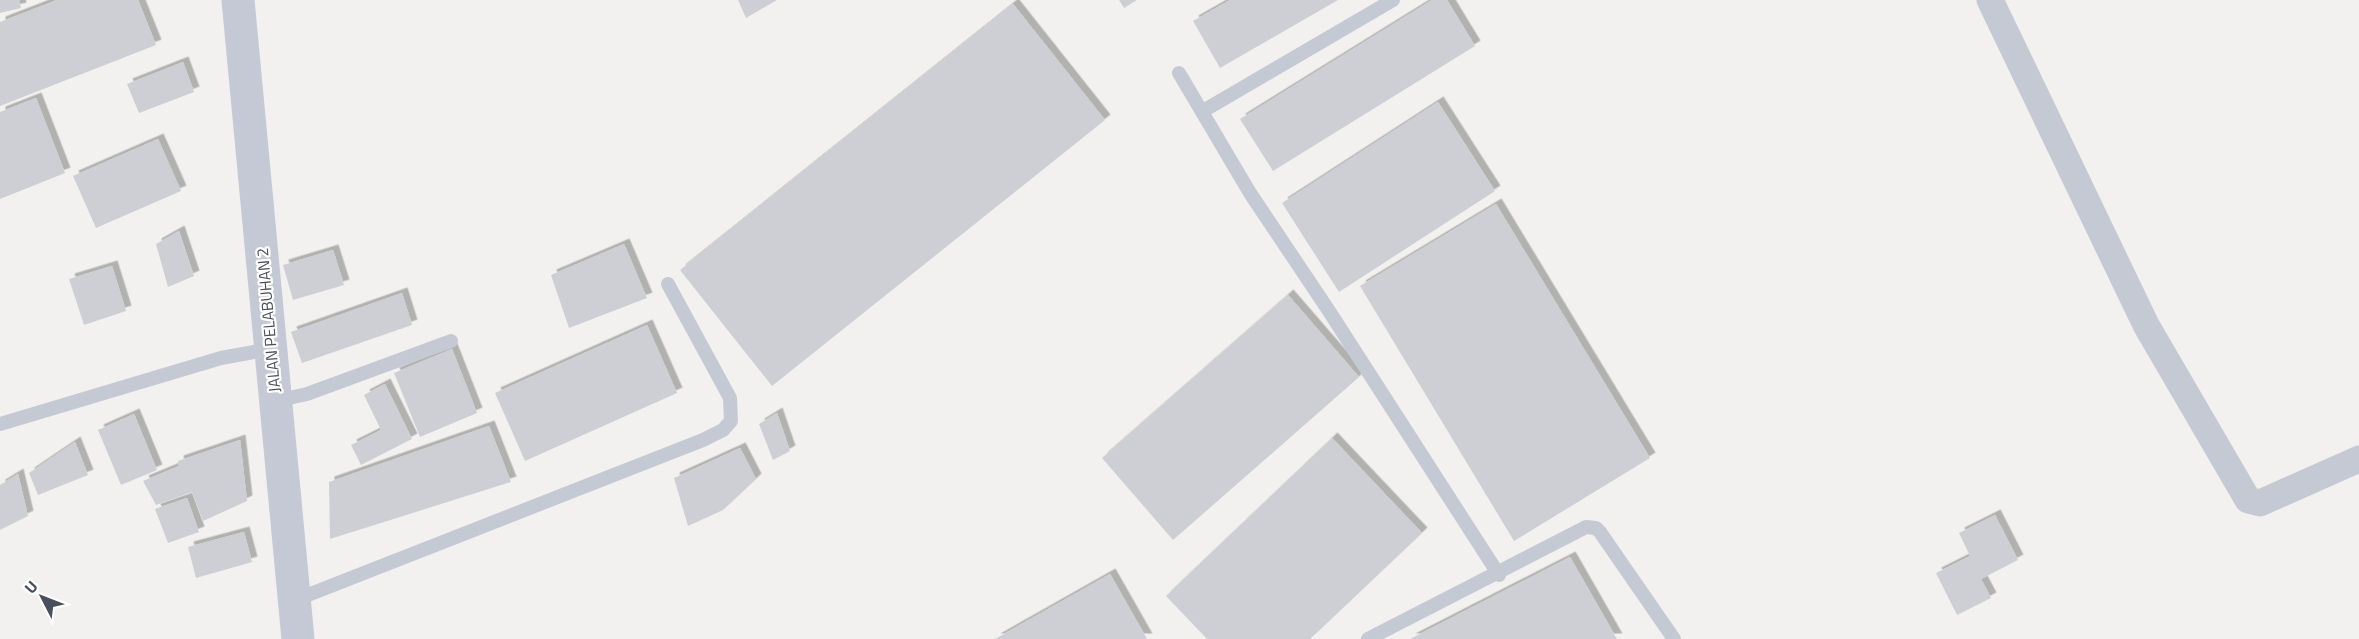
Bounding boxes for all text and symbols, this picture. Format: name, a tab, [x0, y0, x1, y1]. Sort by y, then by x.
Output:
street label: JALAN PELABUHAN 2	[250, 247, 286, 393]
north arrow	[12, 567, 72, 627]
text: U	[18, 575, 43, 599]

